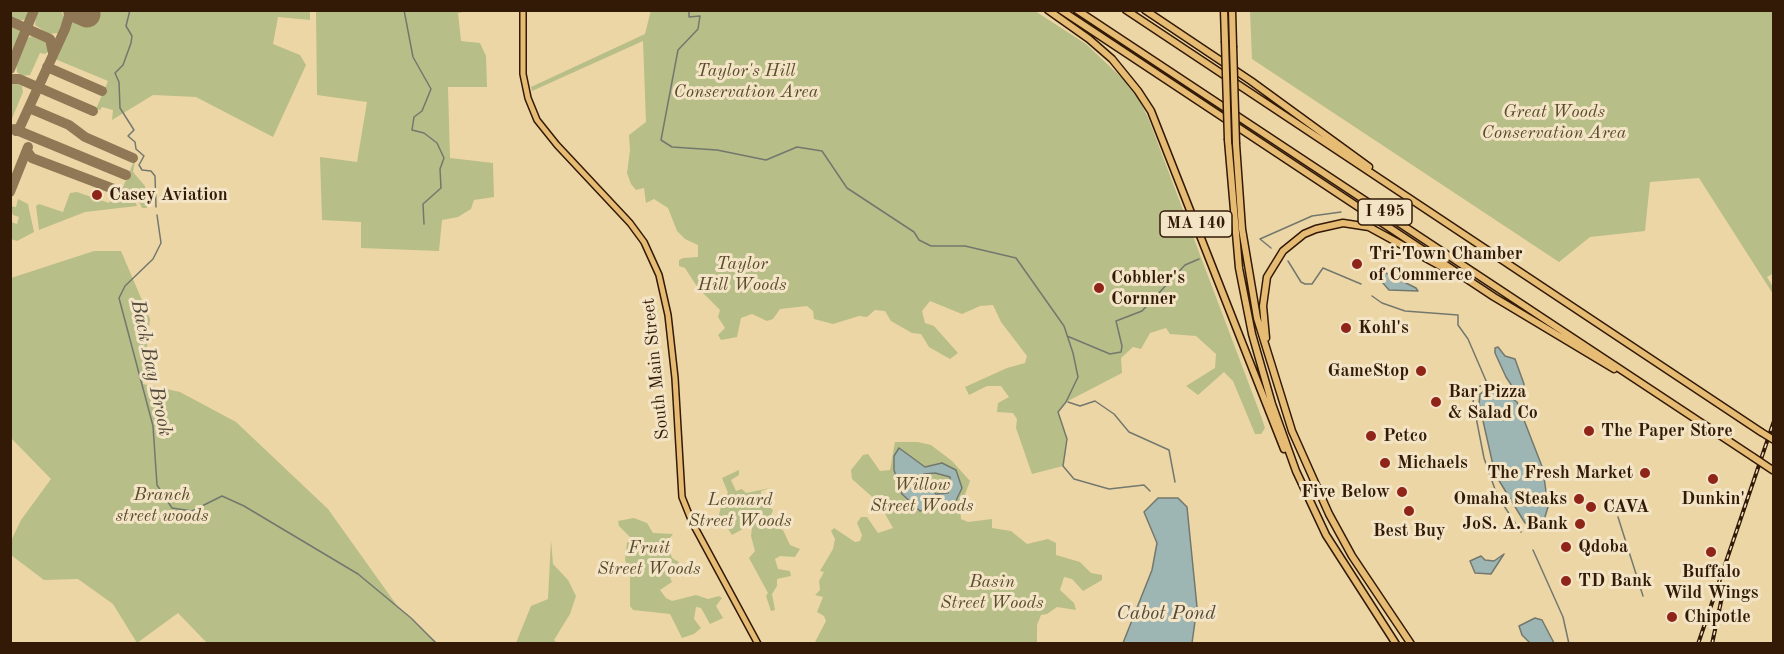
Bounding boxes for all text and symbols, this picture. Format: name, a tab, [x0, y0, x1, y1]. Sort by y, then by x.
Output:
park label: Taylor's Hill Conservation Area	[674, 60, 818, 103]
park label: Great Woods Conservation Area	[1482, 101, 1626, 144]
place label: Casey Aviation	[109, 184, 228, 206]
marker: Casey Aviation	[90, 188, 104, 202]
road number: I 495	[1358, 199, 1412, 225]
road number: MA 140	[1160, 211, 1232, 237]
place label: Tri-Town Chamber of Commerce	[1369, 243, 1523, 286]
park label: Taylor Hill Woods	[697, 253, 787, 296]
marker: Tri-Town Chamber of Commerce	[1350, 257, 1364, 271]
place label: Cobbler's Cornner	[1111, 267, 1185, 310]
marker: Cobbler's Cornner	[1092, 281, 1106, 295]
water label: Back Bay Brook	[125, 297, 177, 439]
street label: South Main Street	[638, 297, 674, 441]
place label: Kohl's	[1358, 317, 1409, 339]
marker: Kohl's	[1339, 321, 1353, 335]
place label: GameStop	[1327, 360, 1409, 382]
marker: GameStop	[1414, 364, 1428, 378]
place label: Bar Pizza & Salad Co	[1448, 381, 1538, 424]
marker: Bar Pizza & Salad Co	[1429, 395, 1443, 409]
place label: The Paper Store	[1601, 420, 1733, 442]
marker: The Paper Store	[1582, 424, 1596, 438]
place label: Petco	[1383, 425, 1427, 447]
marker: Petco	[1364, 429, 1378, 443]
place label: Michaels	[1397, 452, 1468, 474]
marker: Michaels	[1378, 456, 1392, 470]
place label: The Fresh Market	[1487, 462, 1633, 484]
marker: The Fresh Market	[1638, 466, 1652, 480]
marker: Dunkin'	[1706, 472, 1720, 486]
park label: Willow Street Woods	[870, 474, 974, 516]
place label: Five Below	[1301, 481, 1390, 503]
park label: Branch street woods	[115, 484, 209, 526]
marker: Five Below	[1395, 485, 1409, 499]
place label: Omaha Steaks	[1453, 488, 1567, 510]
place label: Dunkin'	[1681, 488, 1745, 510]
park label: Leonard Street Woods	[688, 489, 792, 532]
marker: Omaha Steaks	[1572, 492, 1586, 506]
place label: CAVA	[1603, 496, 1649, 518]
marker: CAVA	[1584, 500, 1598, 514]
marker: Best Buy	[1402, 504, 1416, 518]
place label: JoS. A. Bank	[1462, 513, 1568, 535]
marker: JoS. A. Bank	[1573, 517, 1587, 531]
place label: Best Buy	[1373, 520, 1445, 542]
place label: Qdoba	[1578, 536, 1628, 558]
park label: Fruit Street Woods	[597, 537, 701, 580]
marker: Qdoba	[1559, 540, 1573, 554]
marker: Buffalo Wild Wings	[1704, 545, 1718, 559]
place label: Buffalo Wild Wings	[1663, 561, 1759, 604]
place label: TD Bank	[1578, 570, 1652, 592]
park label: Basin Street Woods	[940, 571, 1044, 614]
marker: TD Bank	[1559, 574, 1573, 588]
water label: Cabot Pond	[1116, 602, 1216, 626]
place label: Chipotle	[1684, 606, 1751, 628]
marker: Chipotle	[1665, 610, 1679, 624]

